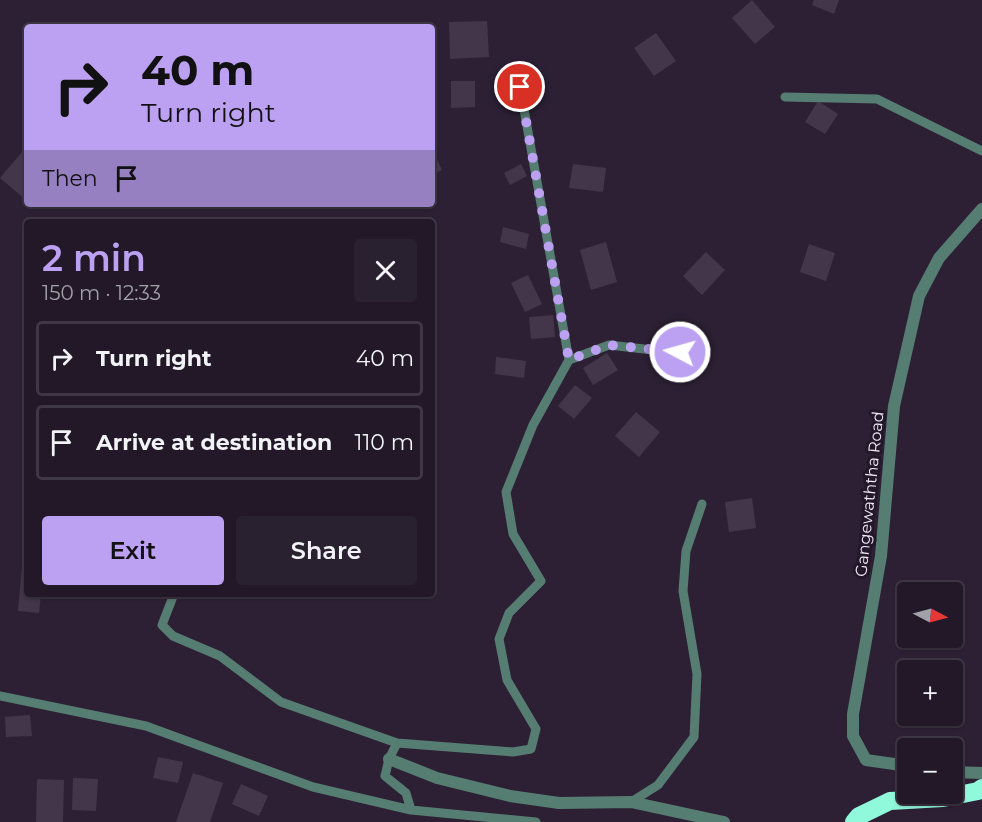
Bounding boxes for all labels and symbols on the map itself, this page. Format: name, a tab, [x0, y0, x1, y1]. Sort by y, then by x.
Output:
pin	[494, 61, 545, 112]
position arrow	[648, 320, 712, 384]
street label: Gangewaththa Road	[851, 410, 888, 578]
north arrow	[897, 582, 963, 648]

